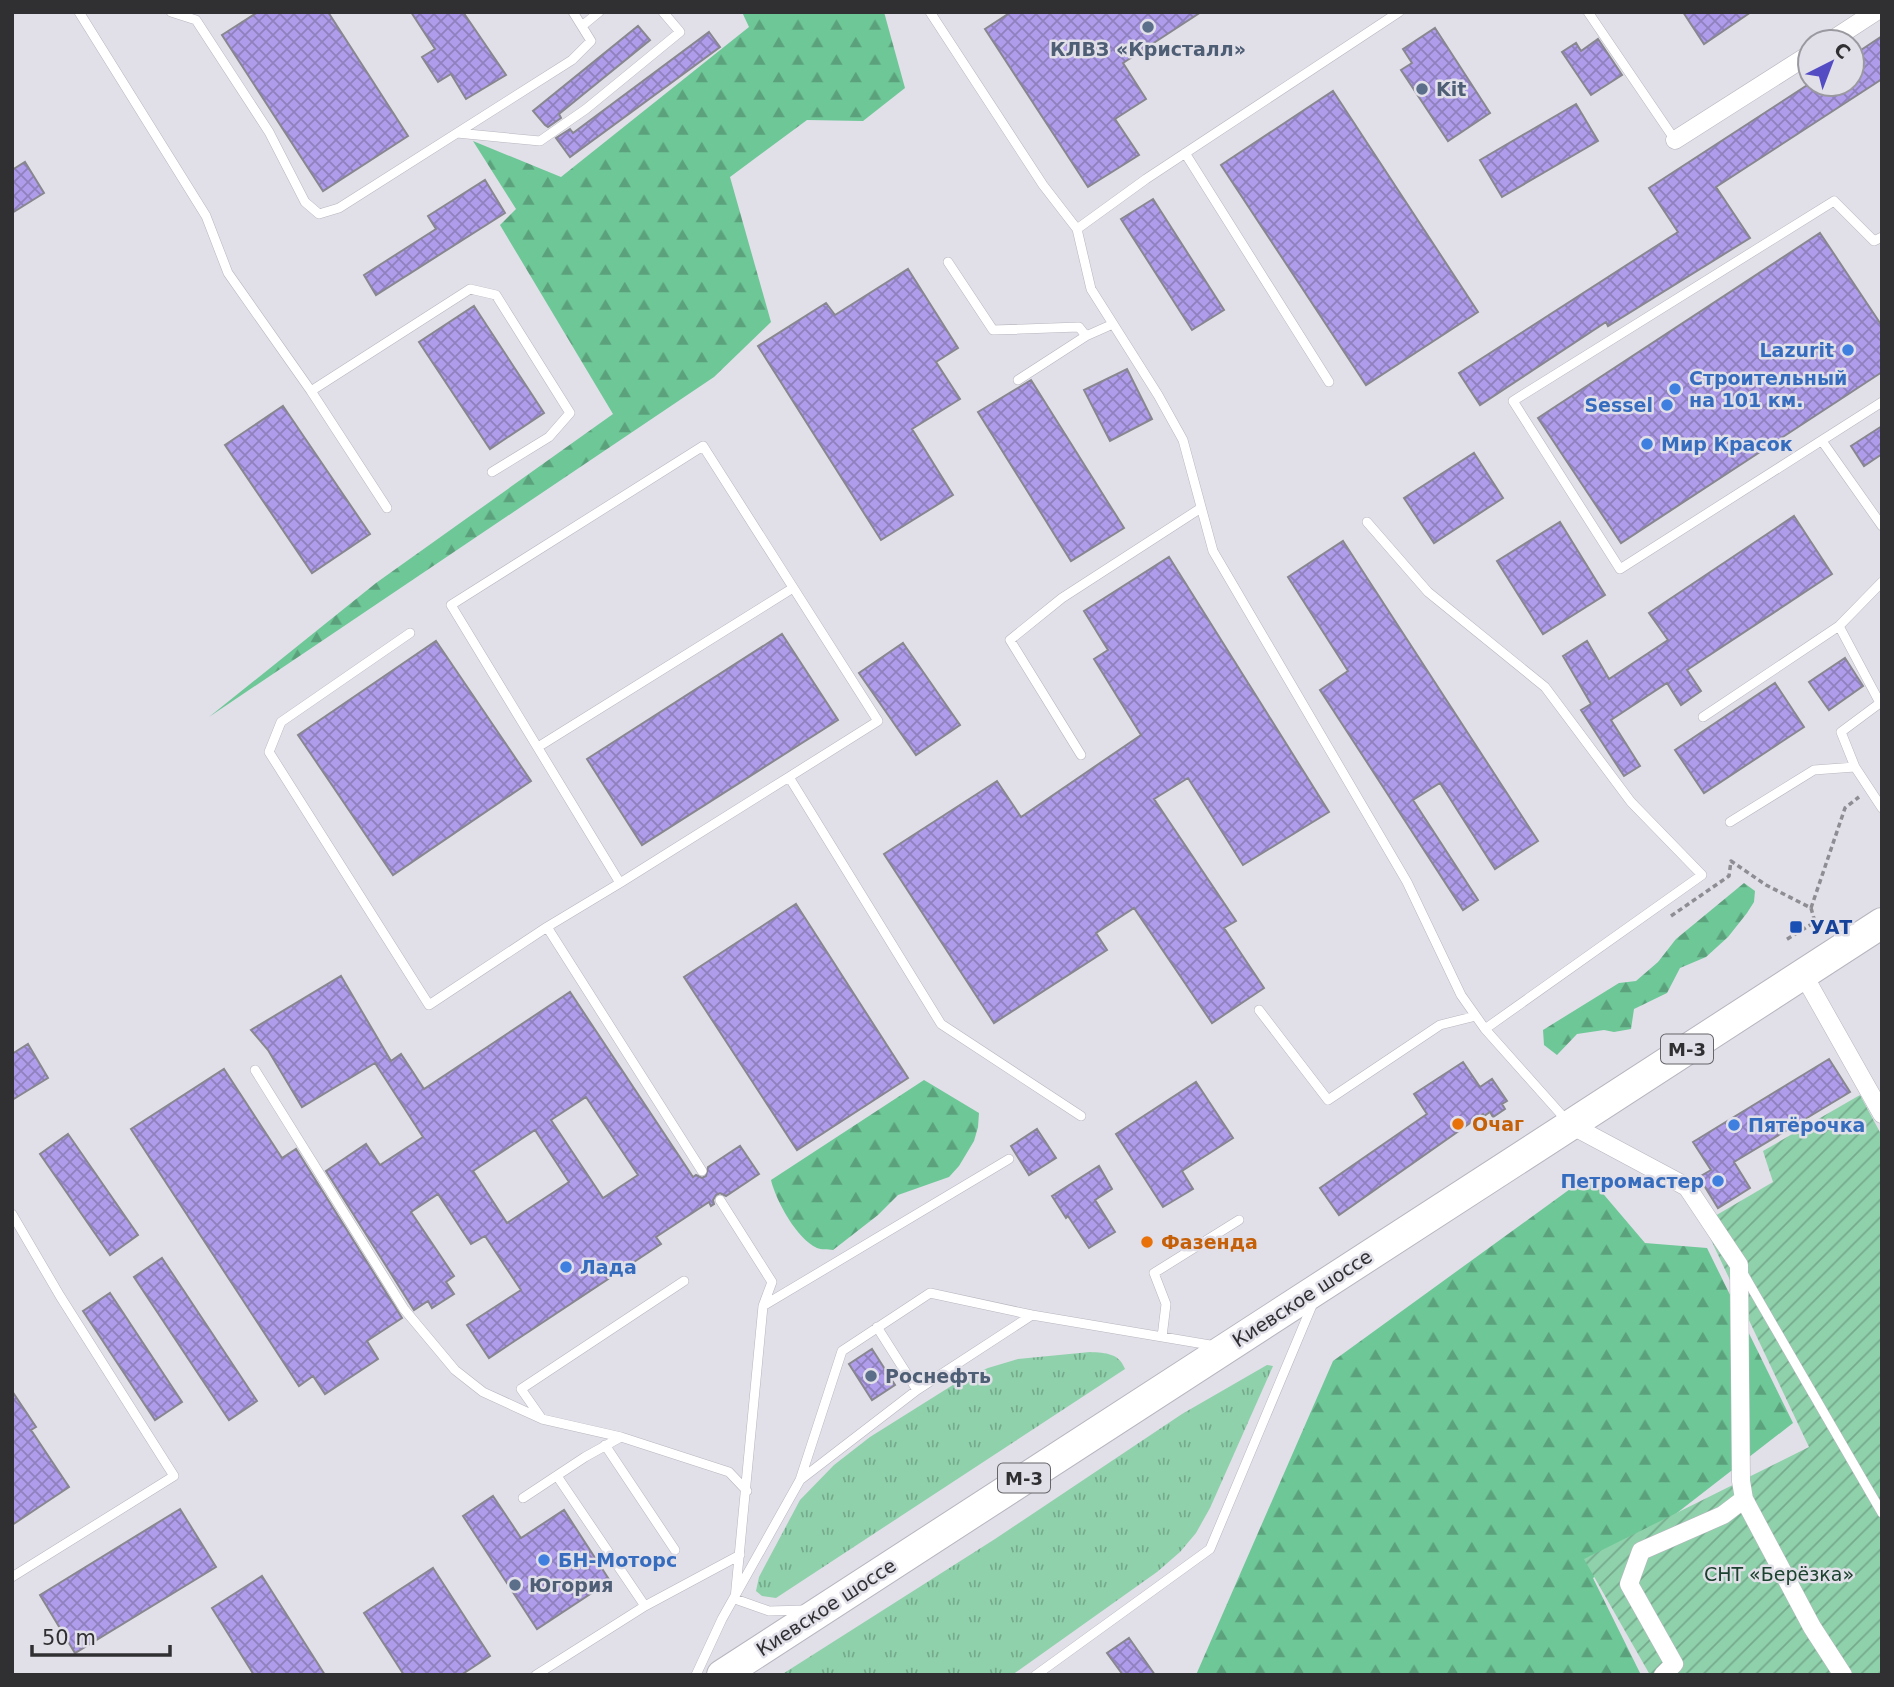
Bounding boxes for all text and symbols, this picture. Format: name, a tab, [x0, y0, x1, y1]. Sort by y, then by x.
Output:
marker: КЛВЗ «Кристалл»	[1140, 19, 1156, 35]
north arrow	[1796, 28, 1866, 98]
place label: КЛВЗ «Кристалл»	[1050, 38, 1246, 60]
text: С	[1830, 38, 1855, 63]
place label: Kit	[1436, 78, 1466, 100]
marker: Kit	[1414, 81, 1430, 97]
place label: Lazurit	[1760, 339, 1834, 361]
marker: Lazurit	[1840, 342, 1856, 358]
place label: Строительный на 101 км.	[1689, 367, 1847, 411]
marker: Строительный на 101 км.	[1667, 381, 1683, 397]
place label: Sessel	[1584, 394, 1653, 416]
marker: Sessel	[1659, 397, 1675, 413]
place label: Мир Красок	[1661, 433, 1793, 455]
marker: Мир Красок	[1639, 436, 1655, 452]
place label: УАТ	[1810, 916, 1852, 938]
marker: УАТ	[1788, 919, 1804, 935]
road number: М-3	[1661, 1034, 1713, 1064]
place label: Очаг	[1472, 1113, 1524, 1135]
place label: Пятёрочка	[1748, 1114, 1865, 1136]
marker: Очаг	[1450, 1116, 1466, 1132]
marker: Пятёрочка	[1726, 1117, 1742, 1133]
place label: Петромастер	[1560, 1170, 1704, 1192]
marker: Петромастер	[1710, 1173, 1726, 1189]
place label: Фазенда	[1161, 1231, 1258, 1253]
marker: Фазенда	[1139, 1234, 1155, 1250]
street label: Киевское шоссе	[1228, 1245, 1376, 1351]
place label: Лада	[580, 1256, 637, 1278]
marker: Лада	[558, 1259, 574, 1275]
place label: Роснефть	[885, 1365, 991, 1387]
marker: Роснефть	[863, 1368, 879, 1384]
road number: М-3	[998, 1464, 1050, 1492]
place label: БН-Моторс	[558, 1549, 677, 1571]
marker: БН-Моторс	[536, 1552, 552, 1568]
street label: Киевское шоссе	[752, 1554, 900, 1660]
park label: СНТ «Берёзка»	[1704, 1563, 1854, 1585]
place label: Югория	[529, 1574, 613, 1596]
marker: Югория	[507, 1577, 523, 1593]
scale bar	[32, 1614, 170, 1658]
text: 50 m	[42, 1626, 96, 1650]

